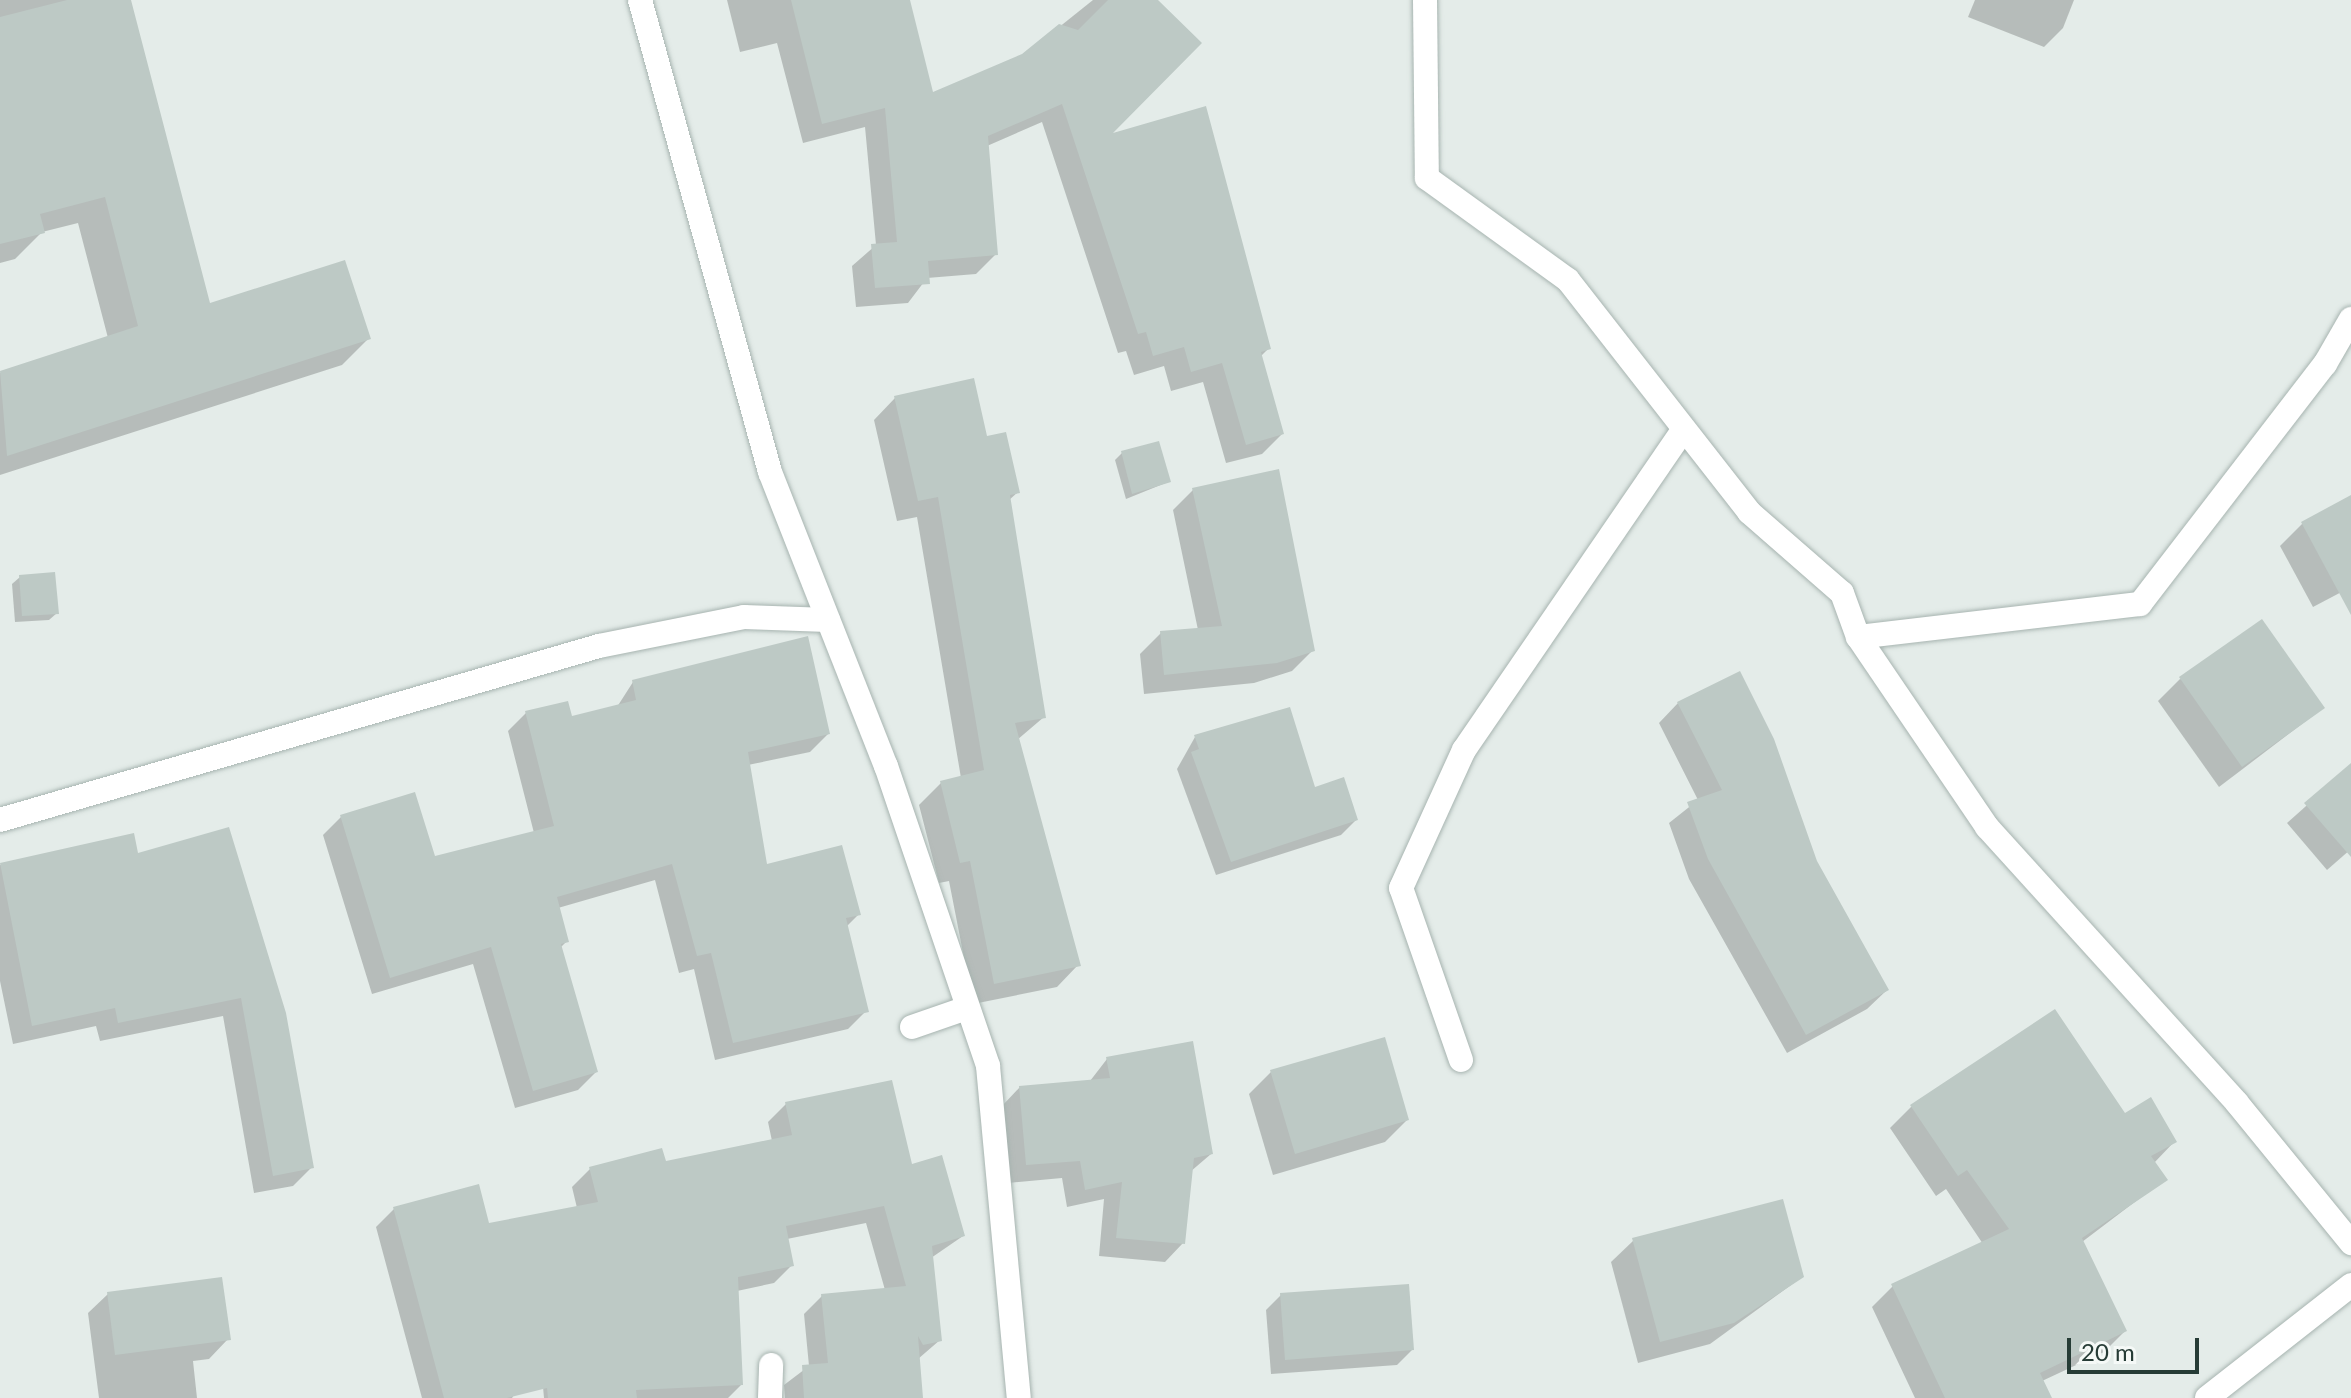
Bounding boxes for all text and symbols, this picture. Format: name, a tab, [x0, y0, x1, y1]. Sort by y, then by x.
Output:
scale bar	[2071, 1322, 2203, 1372]
text: 20 m	[2081, 1337, 2135, 1366]

